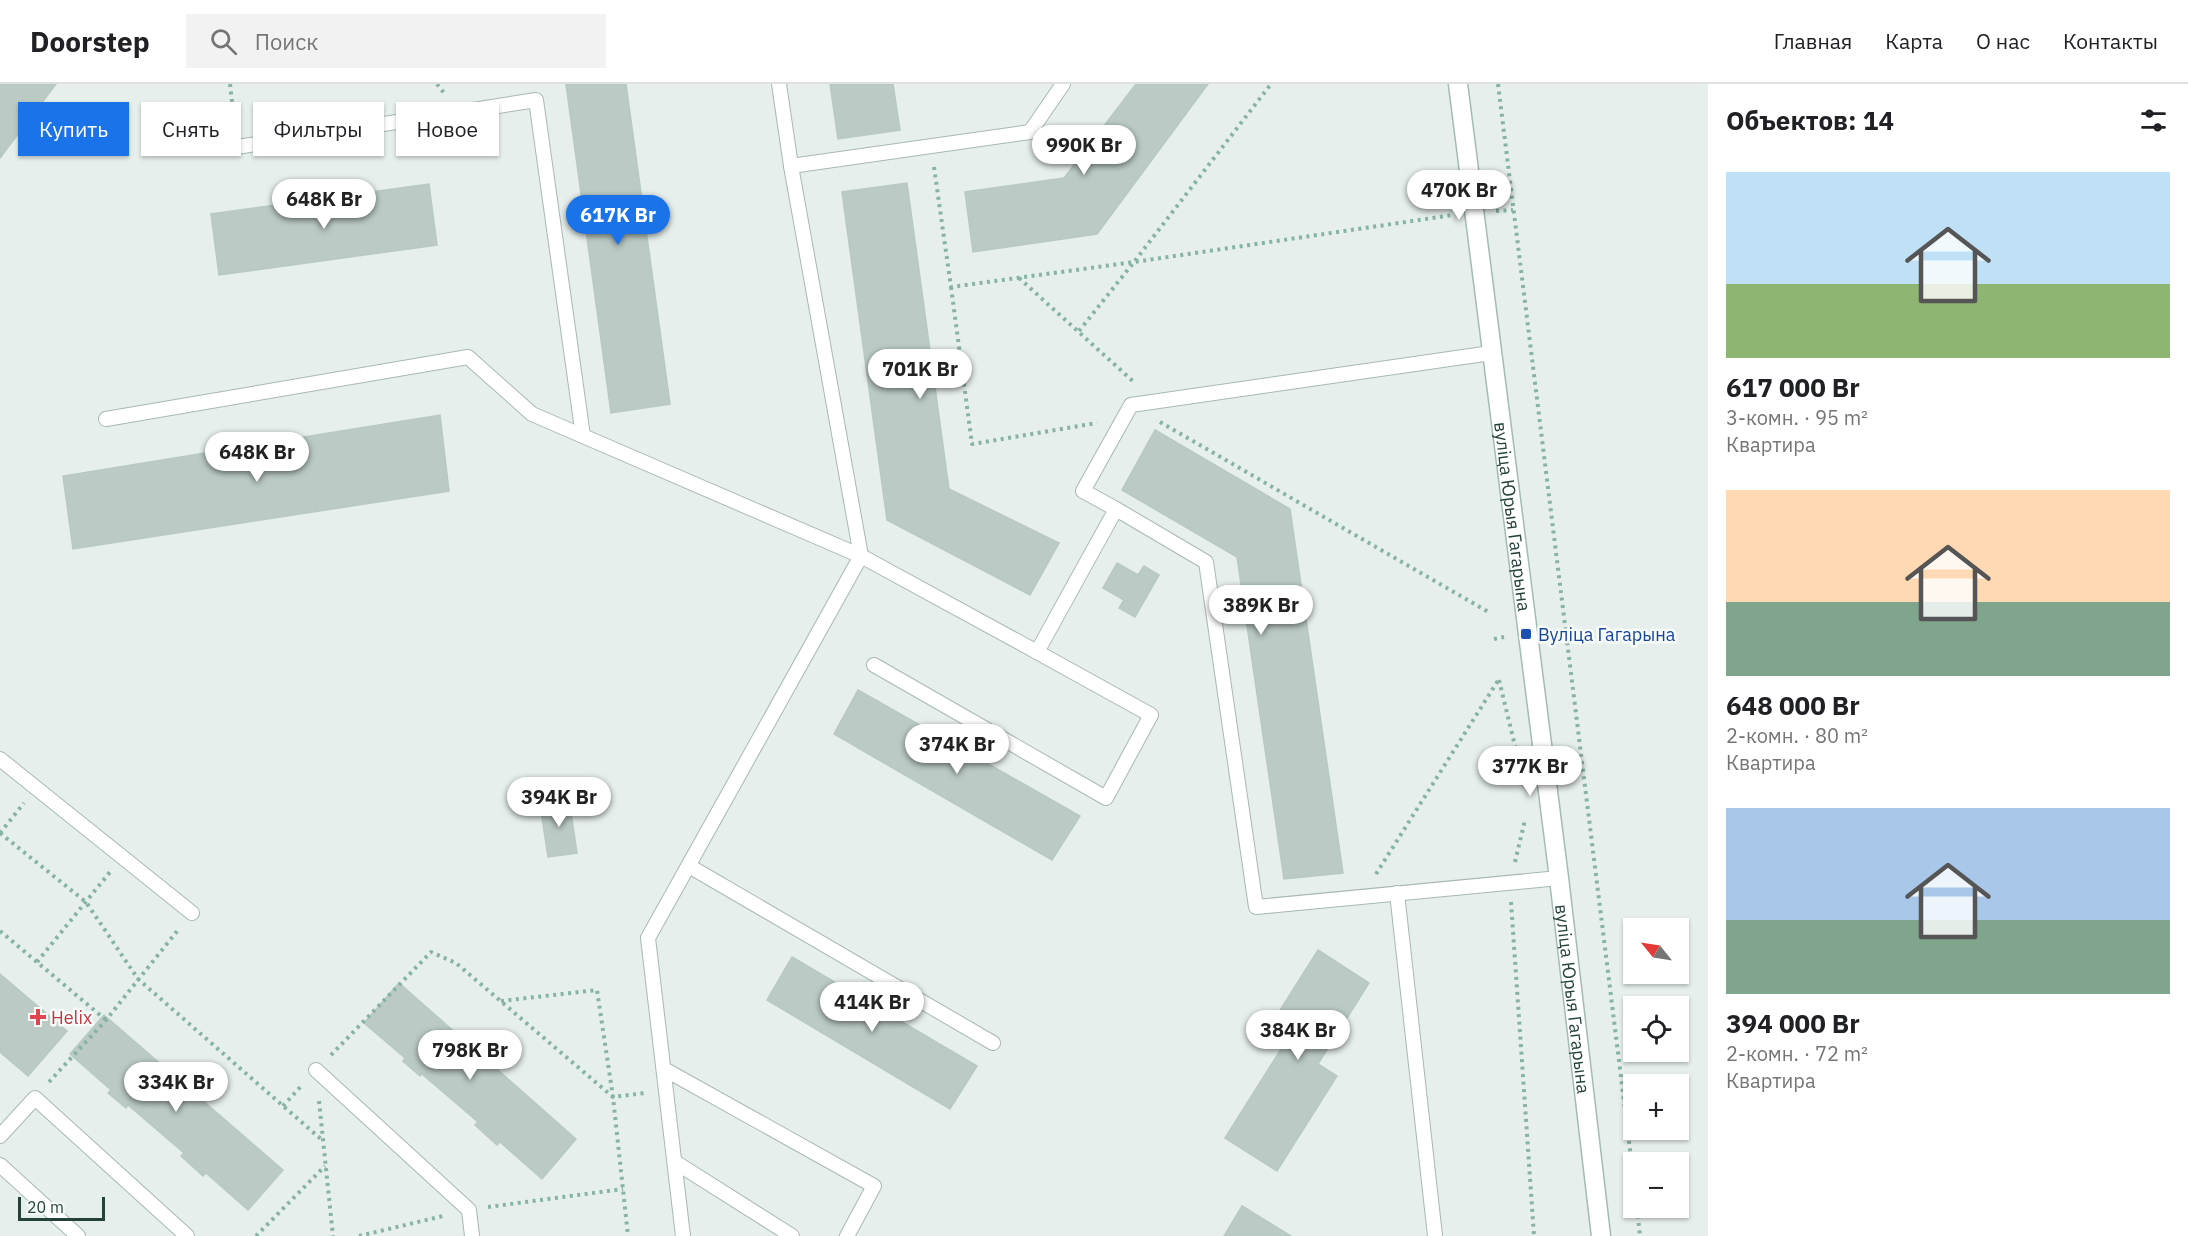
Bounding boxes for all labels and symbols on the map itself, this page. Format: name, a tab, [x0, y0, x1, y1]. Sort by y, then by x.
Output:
pin: 990K Br	[1029, 125, 1139, 176]
pin: 470K Br	[1404, 170, 1514, 221]
pin: 648K Br	[269, 179, 379, 230]
pin: 617K Br	[563, 195, 673, 246]
pin: 701K Br	[865, 349, 975, 400]
street label: вуліца Юрыя Гагарына	[1490, 421, 1536, 613]
pin: 648K Br	[202, 432, 312, 483]
pin: 389K Br	[1206, 585, 1316, 636]
place label: Вуліца Гагарына	[1538, 623, 1676, 646]
marker: Вуліца Гагарына	[1519, 627, 1533, 641]
pin: 374K Br	[902, 724, 1012, 775]
pin: 377K Br	[1475, 746, 1585, 797]
pin: 394K Br	[504, 777, 614, 828]
street label: вуліца Юрыя Гагарына	[1551, 903, 1596, 1095]
north arrow	[1623, 918, 1689, 984]
pin: 414K Br	[817, 982, 927, 1033]
place label: Helix	[51, 1006, 92, 1029]
marker: Helix	[29, 1008, 47, 1026]
pin: 384K Br	[1243, 1010, 1353, 1061]
pin: 798K Br	[415, 1030, 525, 1081]
pin: 334K Br	[121, 1062, 231, 1113]
scale bar	[18, 1194, 105, 1222]

